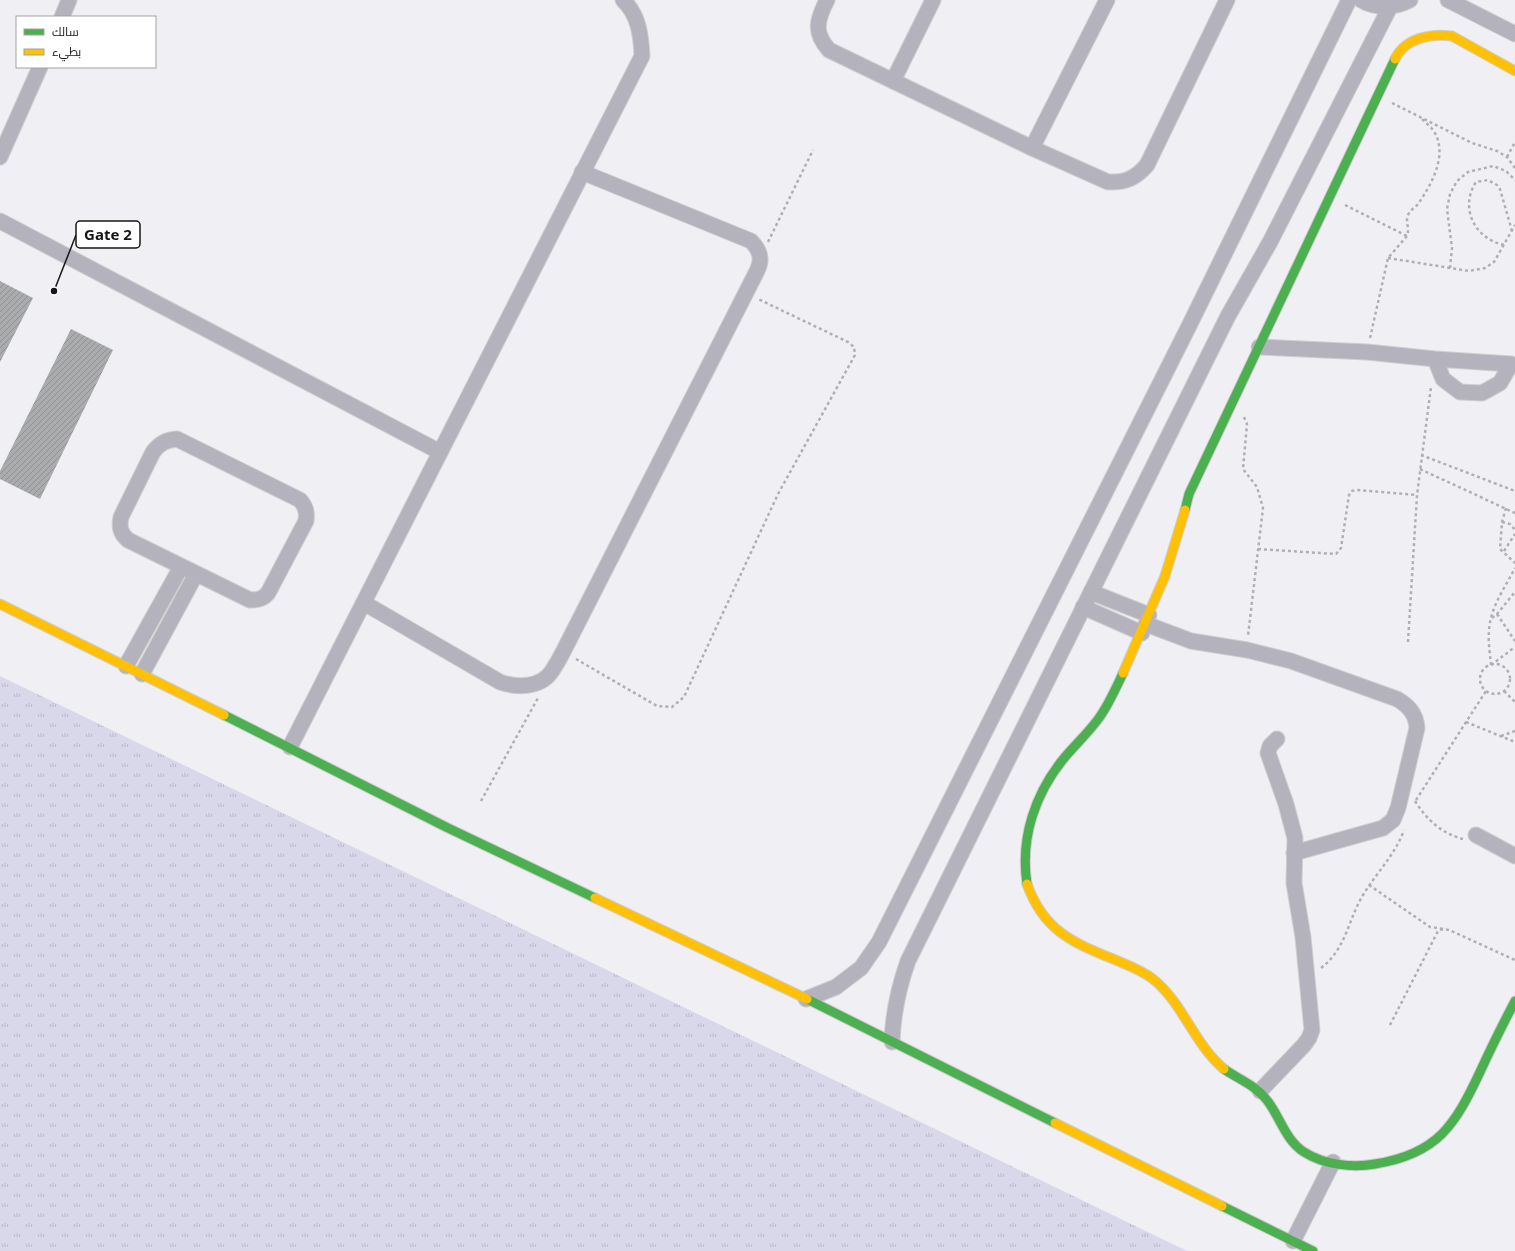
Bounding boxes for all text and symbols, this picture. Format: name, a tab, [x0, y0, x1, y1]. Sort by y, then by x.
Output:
legend	[16, 16, 156, 68]
text: سالك	[52, 23, 79, 40]
text: بطيء	[52, 43, 81, 62]
callout: Gate 2	[76, 221, 140, 248]
text: Gate 2	[84, 224, 132, 244]

